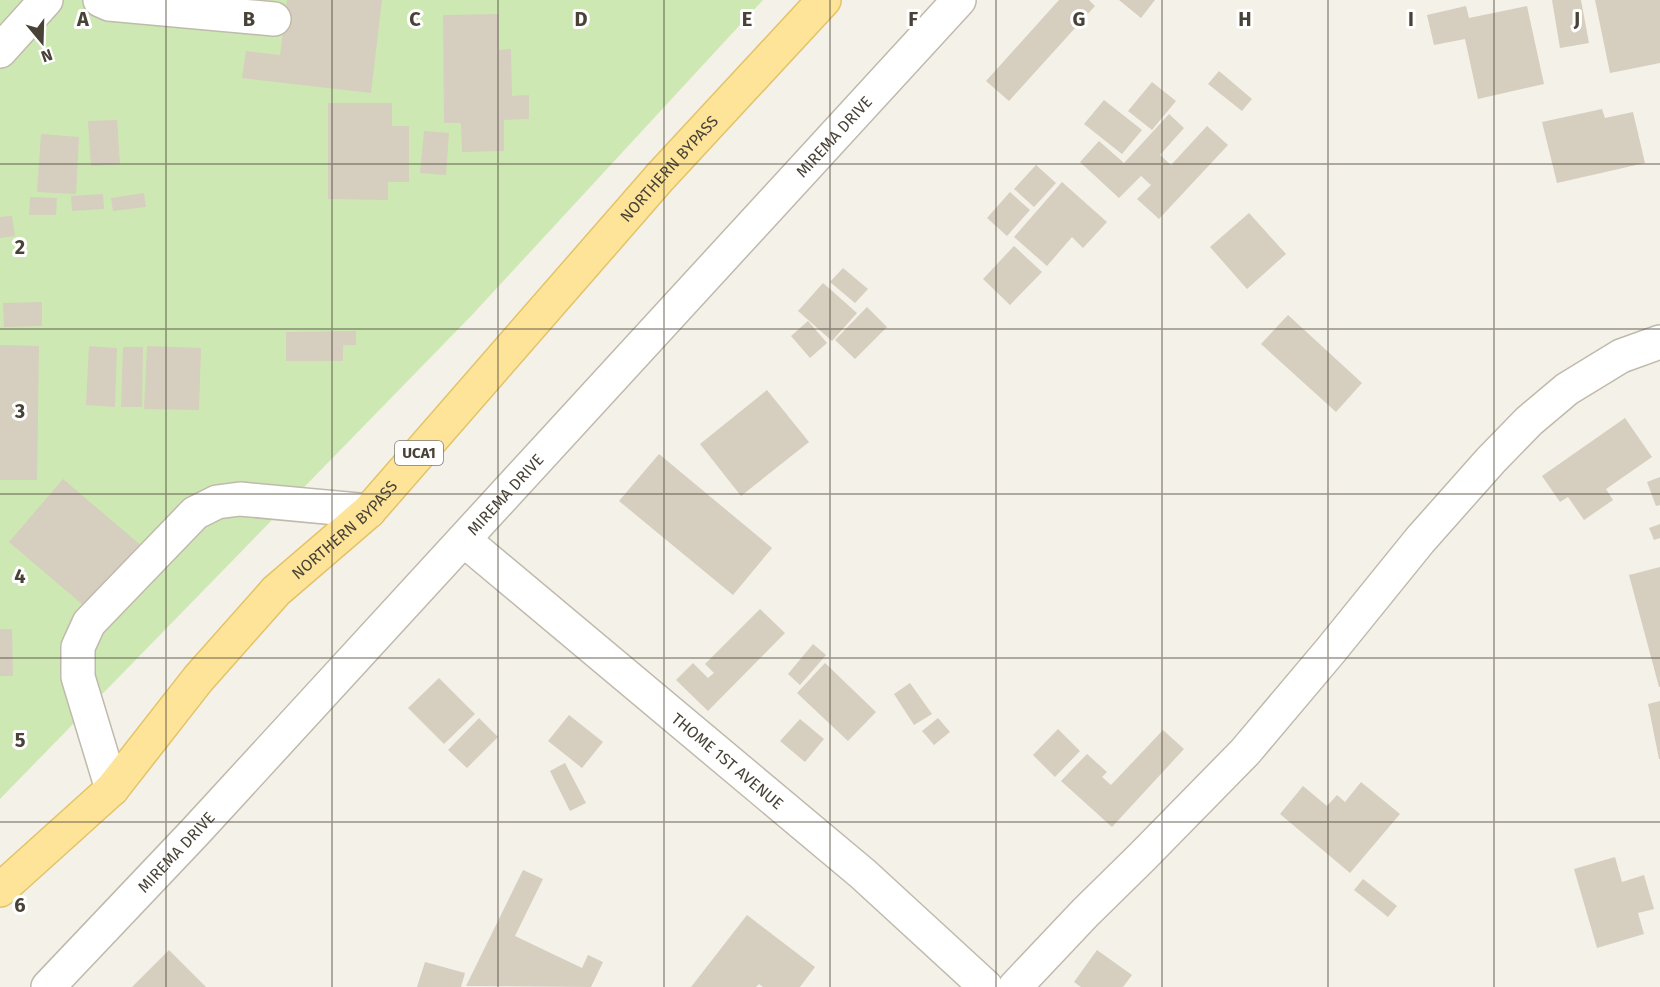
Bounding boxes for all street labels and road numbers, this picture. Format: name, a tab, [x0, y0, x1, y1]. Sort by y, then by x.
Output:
street label: MIREMA DRIVE	[792, 92, 876, 181]
street label: NORTHERN BYPASS	[616, 111, 722, 226]
road number: UCA1	[395, 441, 443, 465]
street label: MIREMA DRIVE	[463, 450, 547, 539]
street label: NORTHERN BYPASS	[288, 476, 402, 583]
street label: THOME 1ST AVENUE	[668, 709, 787, 813]
street label: MIREMA DRIVE	[134, 808, 219, 896]

